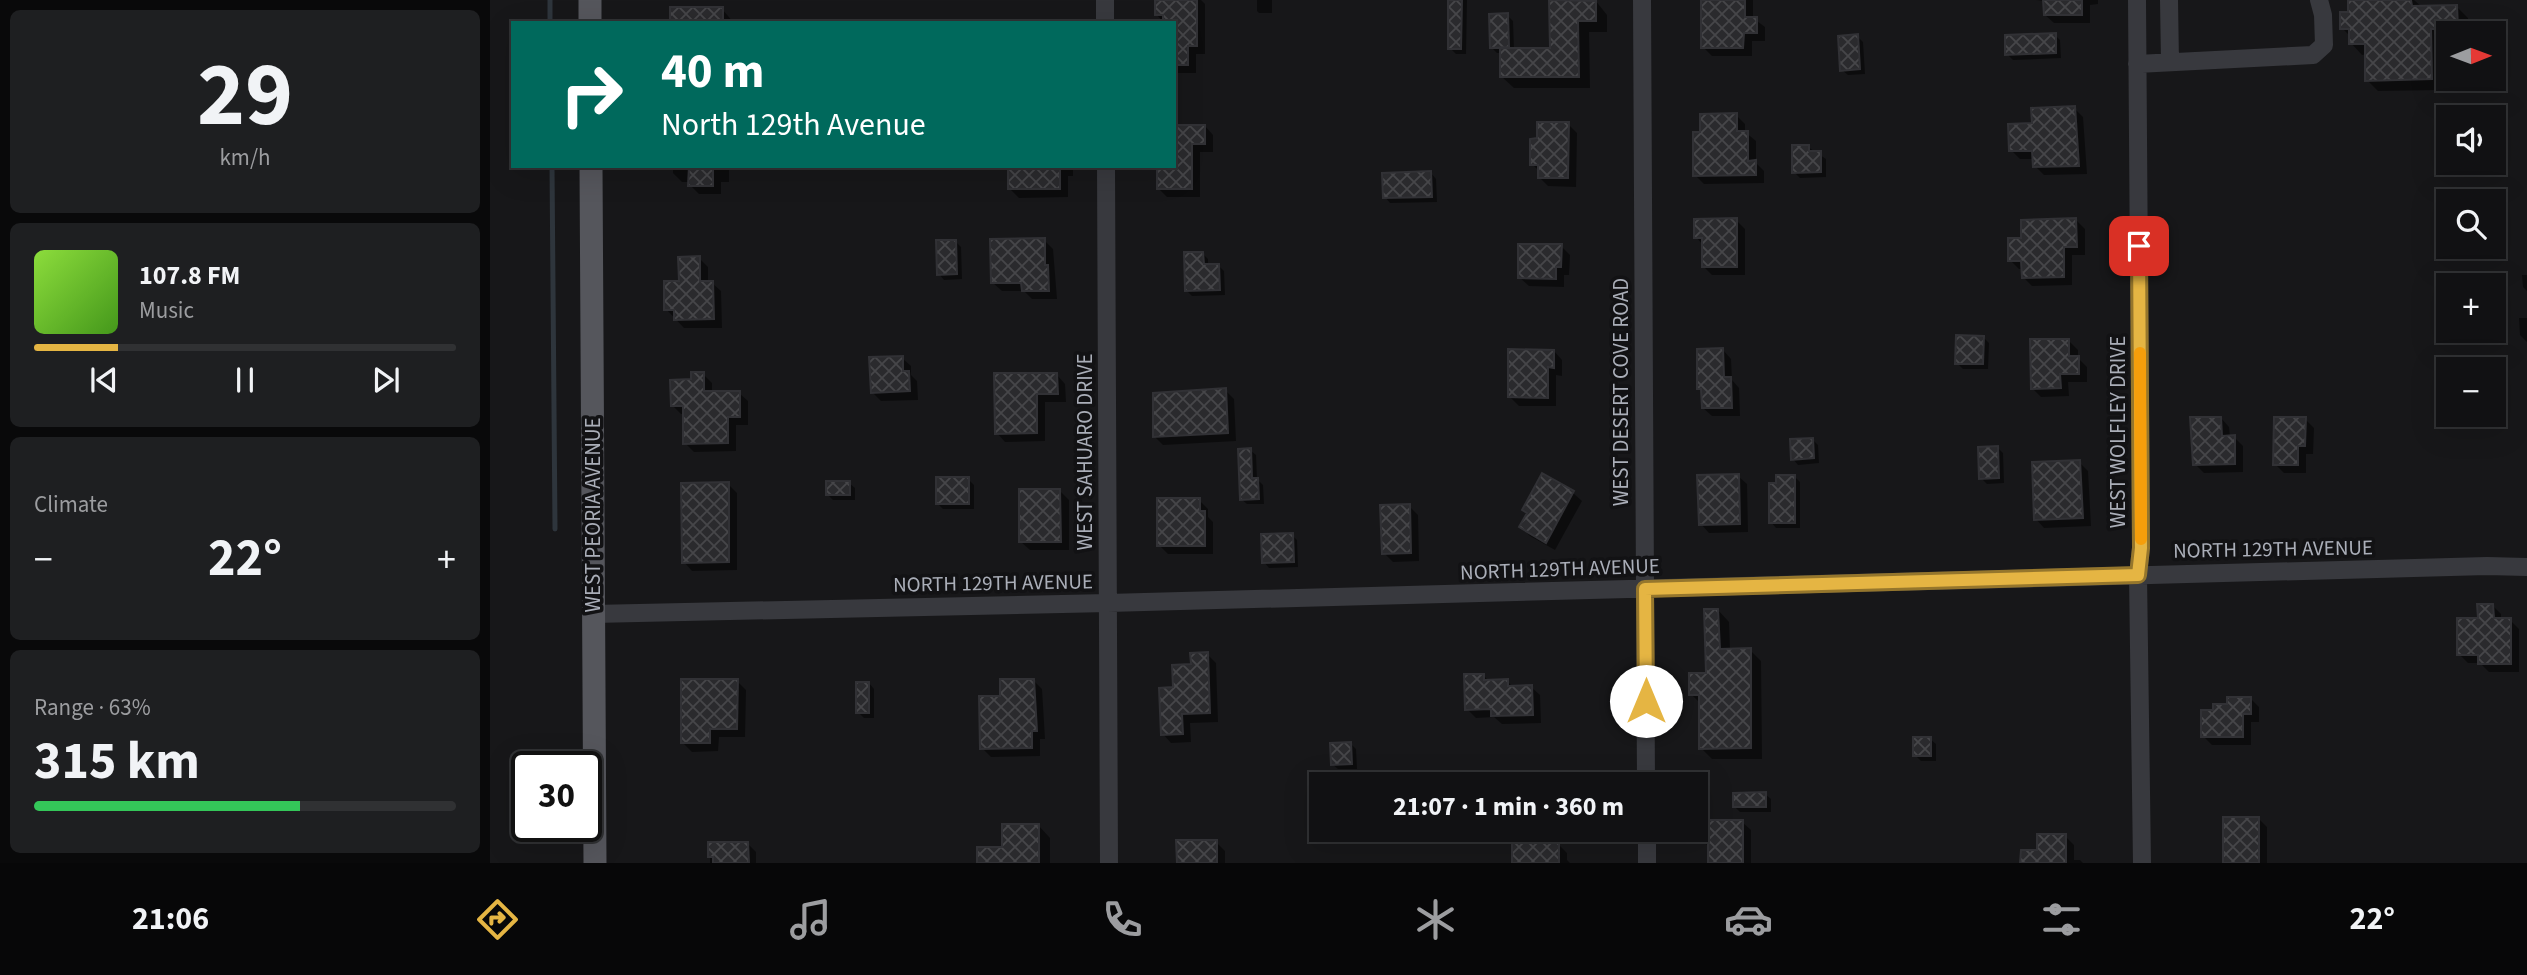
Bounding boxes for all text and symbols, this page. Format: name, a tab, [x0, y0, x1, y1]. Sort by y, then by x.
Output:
north arrow	[2436, 21, 2506, 91]
map controls	[2436, 21, 2506, 427]
text: 29	[197, 31, 293, 160]
text: 40 m	[661, 37, 765, 107]
icon: right	[546, 49, 637, 140]
text: North 129th Avenue	[661, 102, 926, 148]
button: sound	[2436, 105, 2506, 175]
text: km/h	[219, 141, 271, 174]
button: search	[2436, 189, 2506, 259]
pin	[2109, 216, 2169, 276]
icon: arrive	[2120, 227, 2158, 265]
text: 107.8 FM	[139, 257, 240, 294]
button: +	[2436, 273, 2506, 343]
street label: WEST DESERT COVE ROAD	[1606, 278, 1636, 506]
text: Music	[139, 294, 194, 327]
street label: WEST WOLFLEY DRIVE	[2103, 336, 2133, 528]
street label: WEST SAHUARO DRIVE	[1070, 353, 1100, 551]
button: −	[2436, 357, 2506, 427]
icon: previous	[85, 361, 123, 399]
icon: pause	[226, 361, 264, 399]
icon: next	[367, 361, 405, 399]
street label: WEST PEORIA AVENUE	[578, 418, 608, 613]
text: Climate	[34, 488, 108, 521]
text: 22°	[208, 522, 282, 596]
street label: NORTH 129TH AVENUE	[2173, 532, 2373, 566]
text: −	[34, 533, 53, 587]
text: +	[437, 533, 456, 587]
street label: NORTH 129TH AVENUE	[1460, 551, 1660, 587]
street label: NORTH 129TH AVENUE	[893, 566, 1093, 600]
position arrow	[1609, 664, 1683, 738]
text: Range · 63%	[34, 691, 151, 724]
text: 315 km	[34, 725, 200, 799]
speed limit sign: 30	[511, 751, 602, 842]
text: 21:07 · 1 min · 360 m	[1393, 788, 1624, 825]
icon: directions	[473, 895, 522, 944]
icon: music	[786, 895, 835, 944]
icon: phone	[1098, 895, 1147, 944]
icon: climate	[1411, 895, 1460, 944]
icon: car	[1724, 895, 1773, 944]
icon: filters	[2037, 895, 2086, 944]
text: 21:06	[132, 896, 209, 942]
text: 22°	[2350, 896, 2395, 942]

